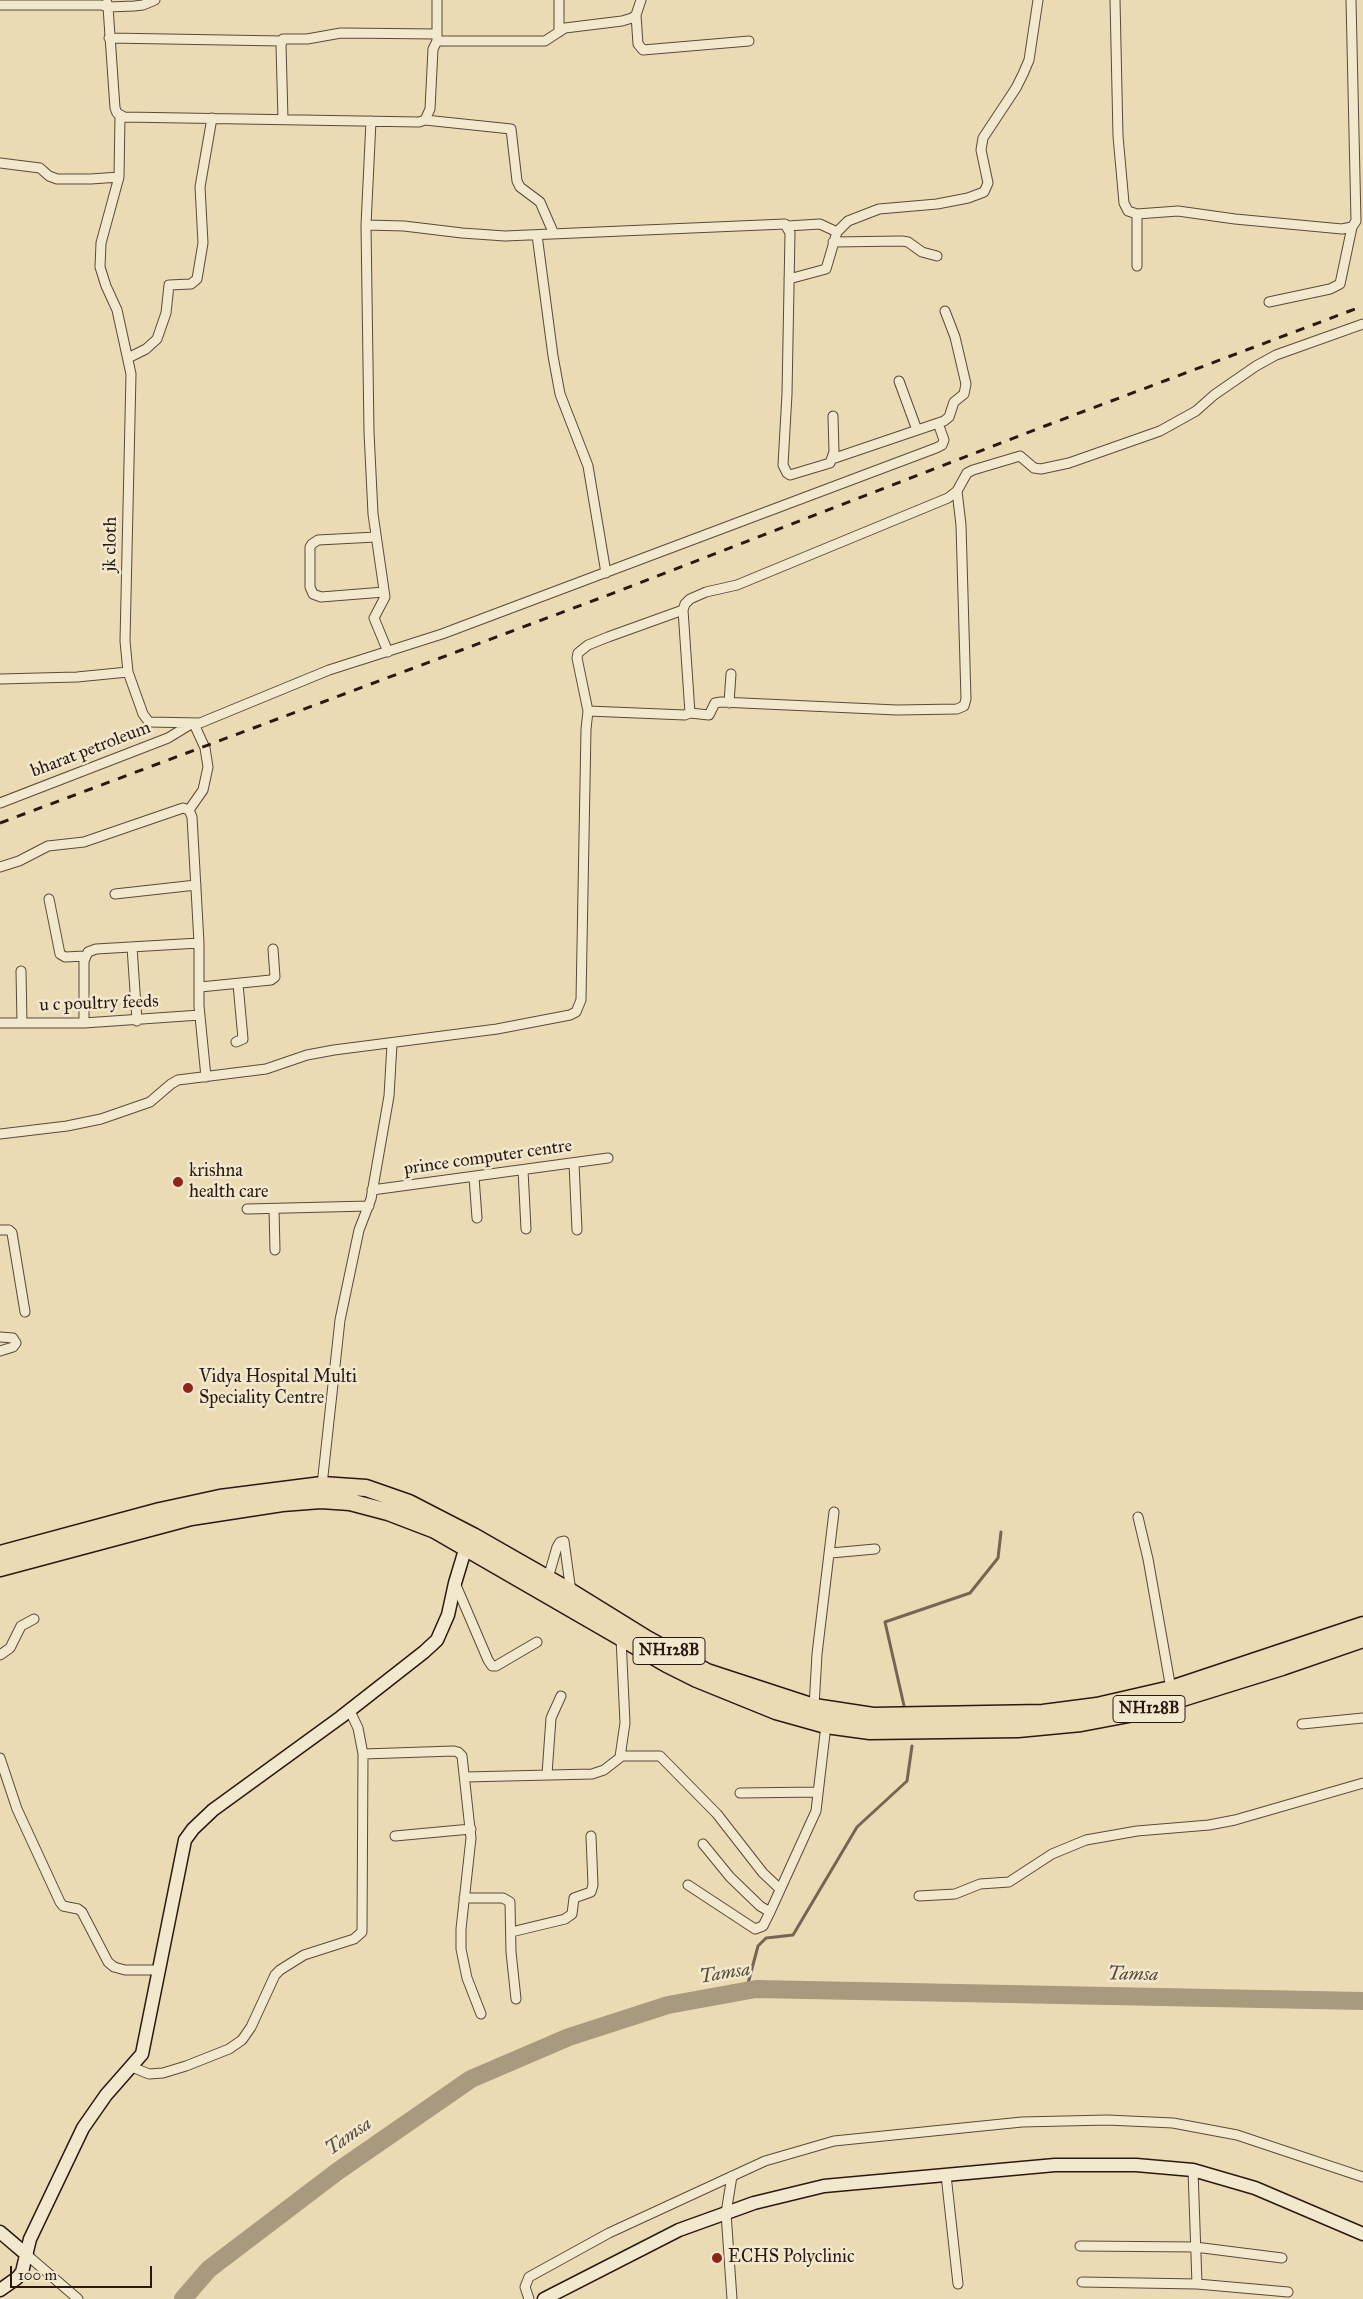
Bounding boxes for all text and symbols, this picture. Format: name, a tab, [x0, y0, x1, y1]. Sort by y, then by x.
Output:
street label: jk cloth	[100, 517, 122, 571]
street label: bharat petroleum	[28, 717, 154, 783]
street label: u c poultry feeds	[39, 991, 159, 1017]
street label: prince computer centre	[403, 1136, 573, 1180]
place label: krishna health care	[189, 1161, 268, 1204]
marker: krishna health care	[171, 1175, 185, 1189]
place label: Vidya Hospital Multi Speciality Centre	[199, 1367, 357, 1410]
marker: Vidya Hospital Multi Speciality Centre	[181, 1381, 195, 1395]
road number: NH128B	[633, 1638, 705, 1664]
road number: NH128B	[1113, 1696, 1185, 1722]
water label: Tamsa	[698, 1959, 752, 1989]
water label: Tamsa	[1107, 1963, 1159, 1987]
water label: Tamsa	[322, 2113, 376, 2161]
place label: ECHS Polyclinic	[728, 2247, 854, 2269]
marker: ECHS Polyclinic	[710, 2251, 724, 2265]
scale bar	[12, 2256, 155, 2288]
text: 100 m	[18, 2266, 57, 2284]

